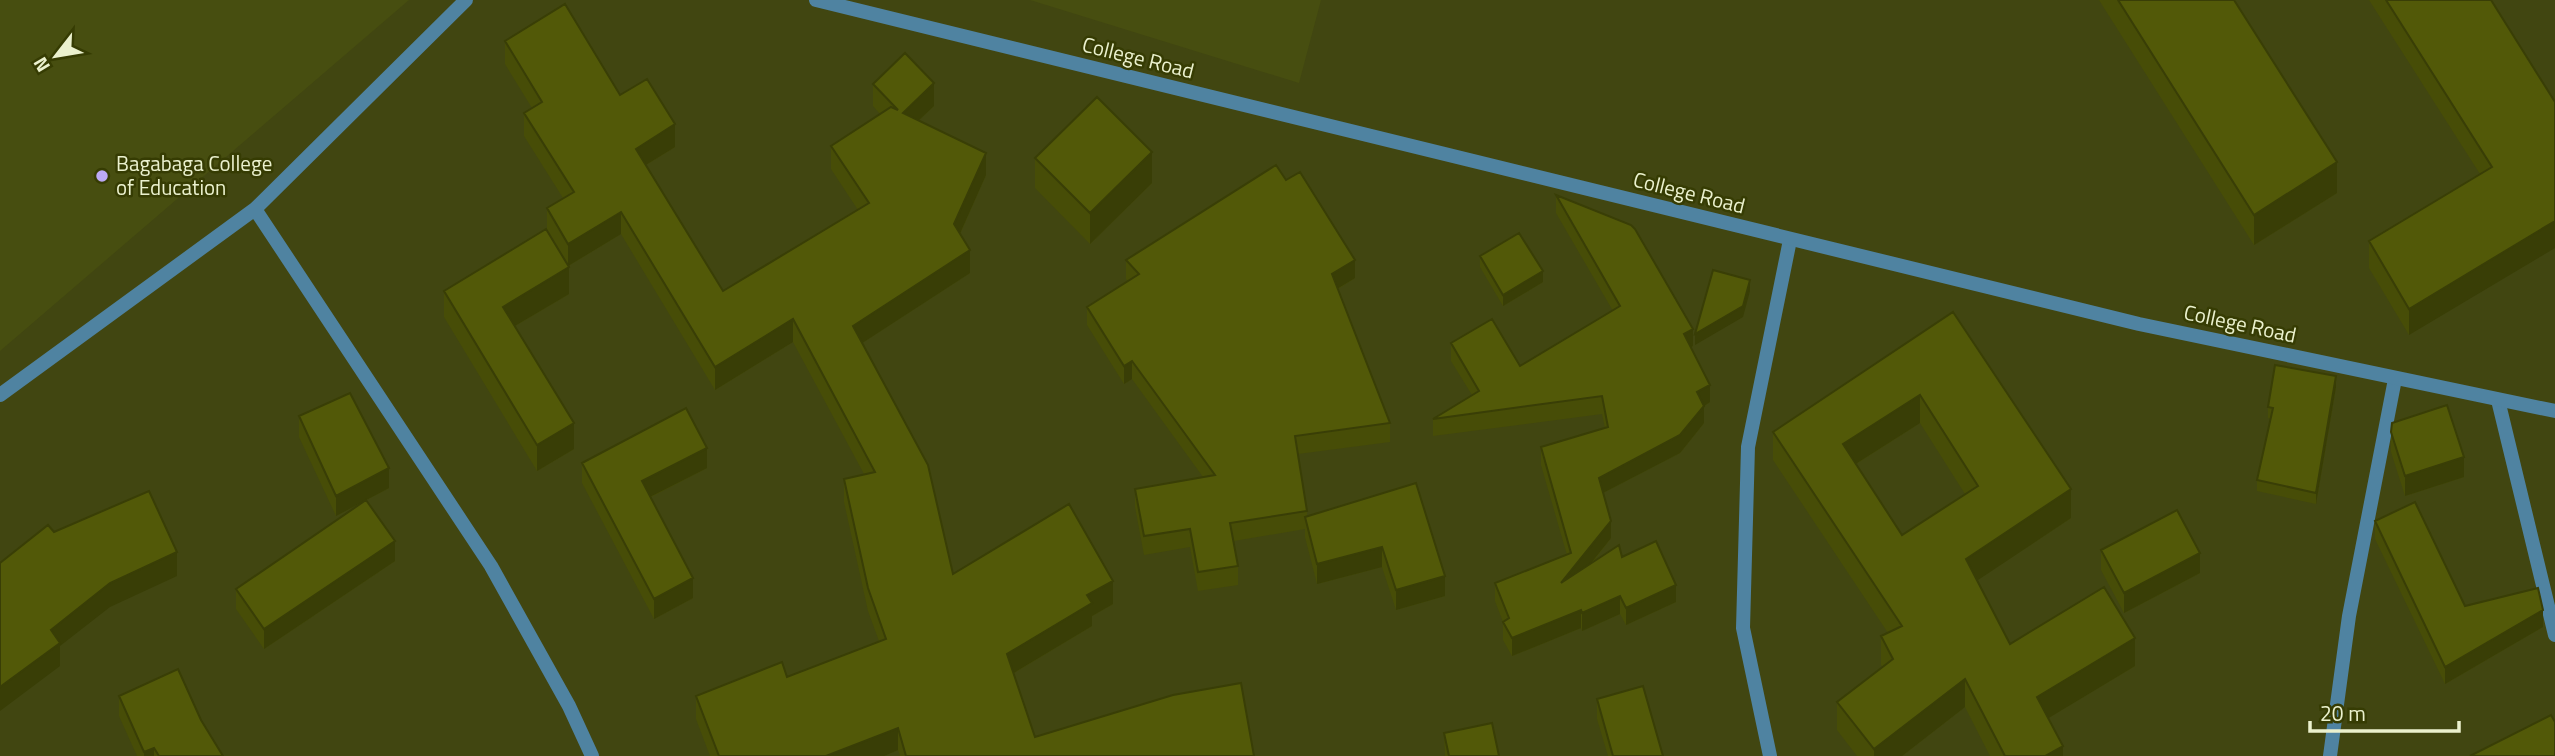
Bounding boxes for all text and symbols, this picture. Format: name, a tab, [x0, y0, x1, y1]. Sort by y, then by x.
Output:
north arrow	[21, 21, 91, 91]
street label: College Road	[1079, 28, 1197, 86]
text: N	[25, 52, 57, 78]
place label: Bagabaga College of Education	[116, 147, 272, 203]
street label: College Road	[1630, 163, 1748, 221]
marker: Bagabaga College of Education	[94, 168, 110, 184]
street label: College Road	[2181, 296, 2299, 351]
scale bar	[2310, 690, 2459, 734]
text: 20 m	[2320, 697, 2366, 729]

